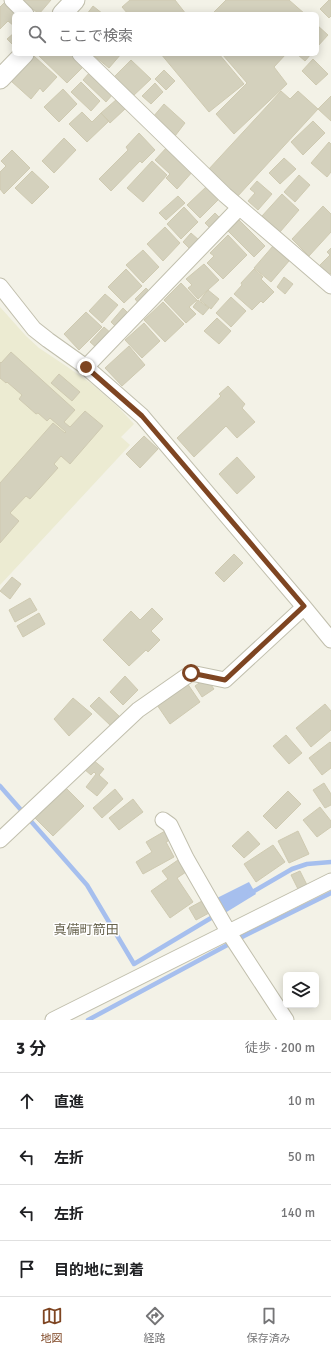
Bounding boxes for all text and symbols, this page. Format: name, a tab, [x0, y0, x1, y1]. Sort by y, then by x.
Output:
search box	[12, 12, 319, 56]
icon: search	[26, 23, 48, 45]
text: ここで検索	[58, 27, 133, 45]
route end	[77, 358, 95, 376]
route start	[182, 664, 200, 682]
district label: 真備町箭田	[53, 922, 119, 938]
map controls	[283, 972, 319, 1008]
button: layers	[283, 972, 319, 1008]
text: 3 分	[16, 1038, 46, 1059]
text: 徒歩 · 200 m	[245, 1040, 315, 1056]
icon: ahead	[16, 1090, 38, 1112]
text: 直進	[54, 1093, 84, 1111]
text: 10 m	[288, 1093, 315, 1109]
icon: left	[16, 1146, 38, 1168]
text: 左折	[54, 1149, 84, 1167]
text: 50 m	[288, 1149, 315, 1165]
icon: left	[16, 1202, 38, 1224]
text: 左折	[54, 1205, 84, 1223]
text: 140 m	[281, 1205, 315, 1221]
icon: arrive	[16, 1258, 38, 1280]
text: 目的地に到着	[54, 1261, 144, 1279]
tab: 地図	[41, 1305, 63, 1345]
tab: 経路	[144, 1305, 166, 1345]
tab: 保存済み	[247, 1305, 291, 1345]

